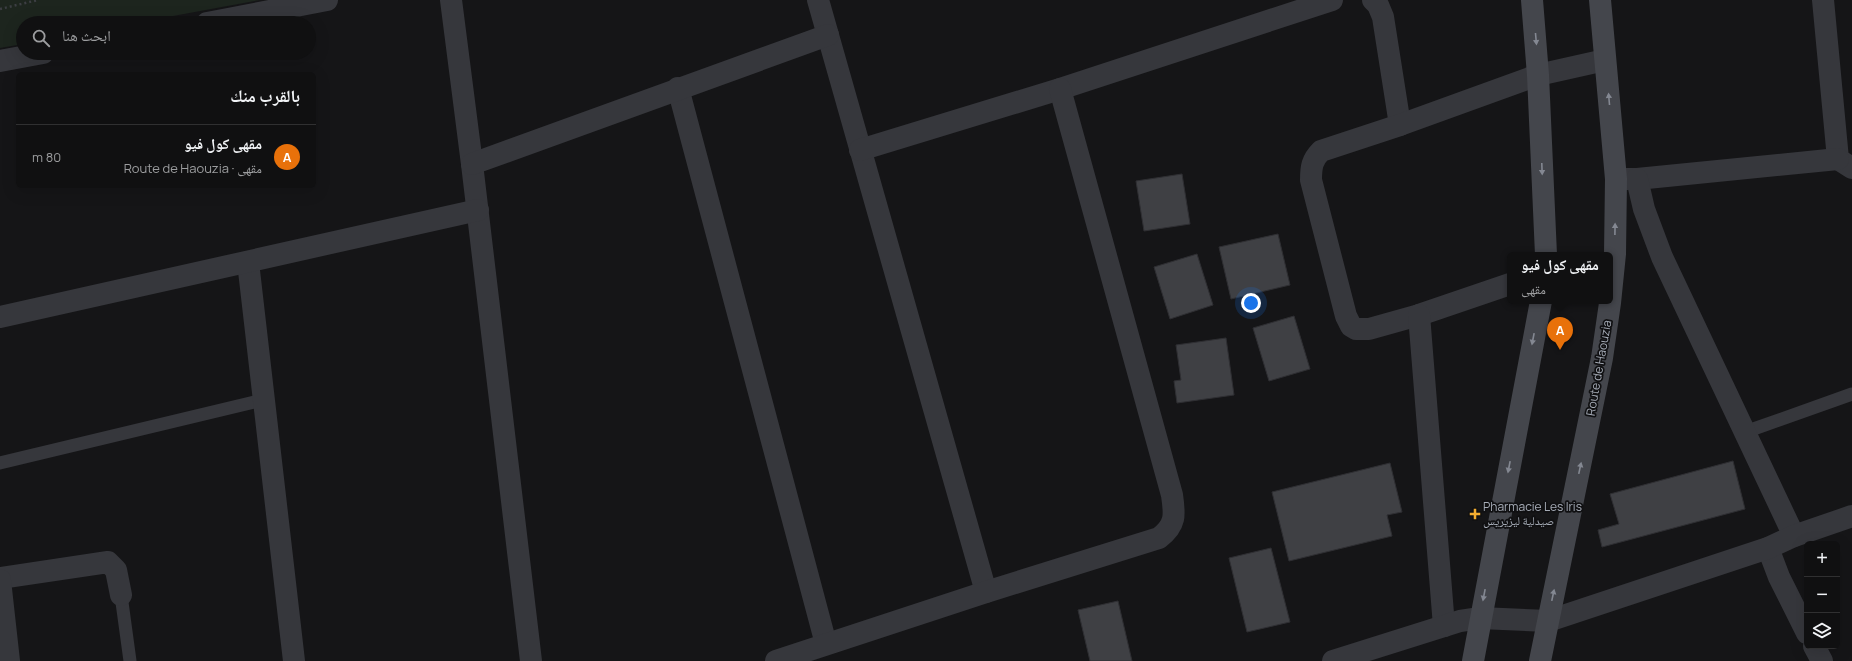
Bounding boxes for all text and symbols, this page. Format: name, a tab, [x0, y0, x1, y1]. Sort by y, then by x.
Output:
search box	[16, 16, 316, 60]
text: ابحث هنا	[62, 25, 111, 46]
icon: search	[30, 27, 52, 49]
one-way arrow	[1532, 33, 1539, 45]
text: بالقرب منك	[230, 84, 300, 107]
one-way arrow	[1606, 93, 1612, 105]
text: مقهى كول فيو	[184, 133, 262, 154]
text: 80 m	[32, 148, 61, 166]
text: A	[283, 148, 291, 166]
text: مقهى · Route de Haouzia	[124, 159, 262, 177]
one-way arrow	[1539, 163, 1545, 176]
one-way arrow	[1612, 223, 1619, 235]
popup	[1507, 252, 1613, 304]
text: مقهى كول فيو	[1521, 254, 1599, 275]
text: مقهى	[1521, 280, 1546, 298]
your location	[1241, 293, 1261, 313]
pin: A	[1547, 317, 1573, 350]
street label: Route de Haouzia	[1582, 319, 1615, 417]
one-way arrow	[1530, 333, 1536, 345]
one-way arrow	[1506, 461, 1512, 473]
one-way arrow	[1577, 462, 1583, 474]
place label: Pharmacie Les Iris صيدلية ليزيريس	[1483, 498, 1582, 529]
marker: Pharmacie Les Iris صيدلية ليزيريس	[1470, 509, 1480, 519]
map controls	[1804, 541, 1840, 649]
button: +	[1804, 541, 1840, 577]
button: −	[1804, 577, 1840, 613]
one-way arrow	[1481, 588, 1487, 601]
one-way arrow	[1551, 589, 1557, 601]
button: layers	[1804, 613, 1840, 649]

